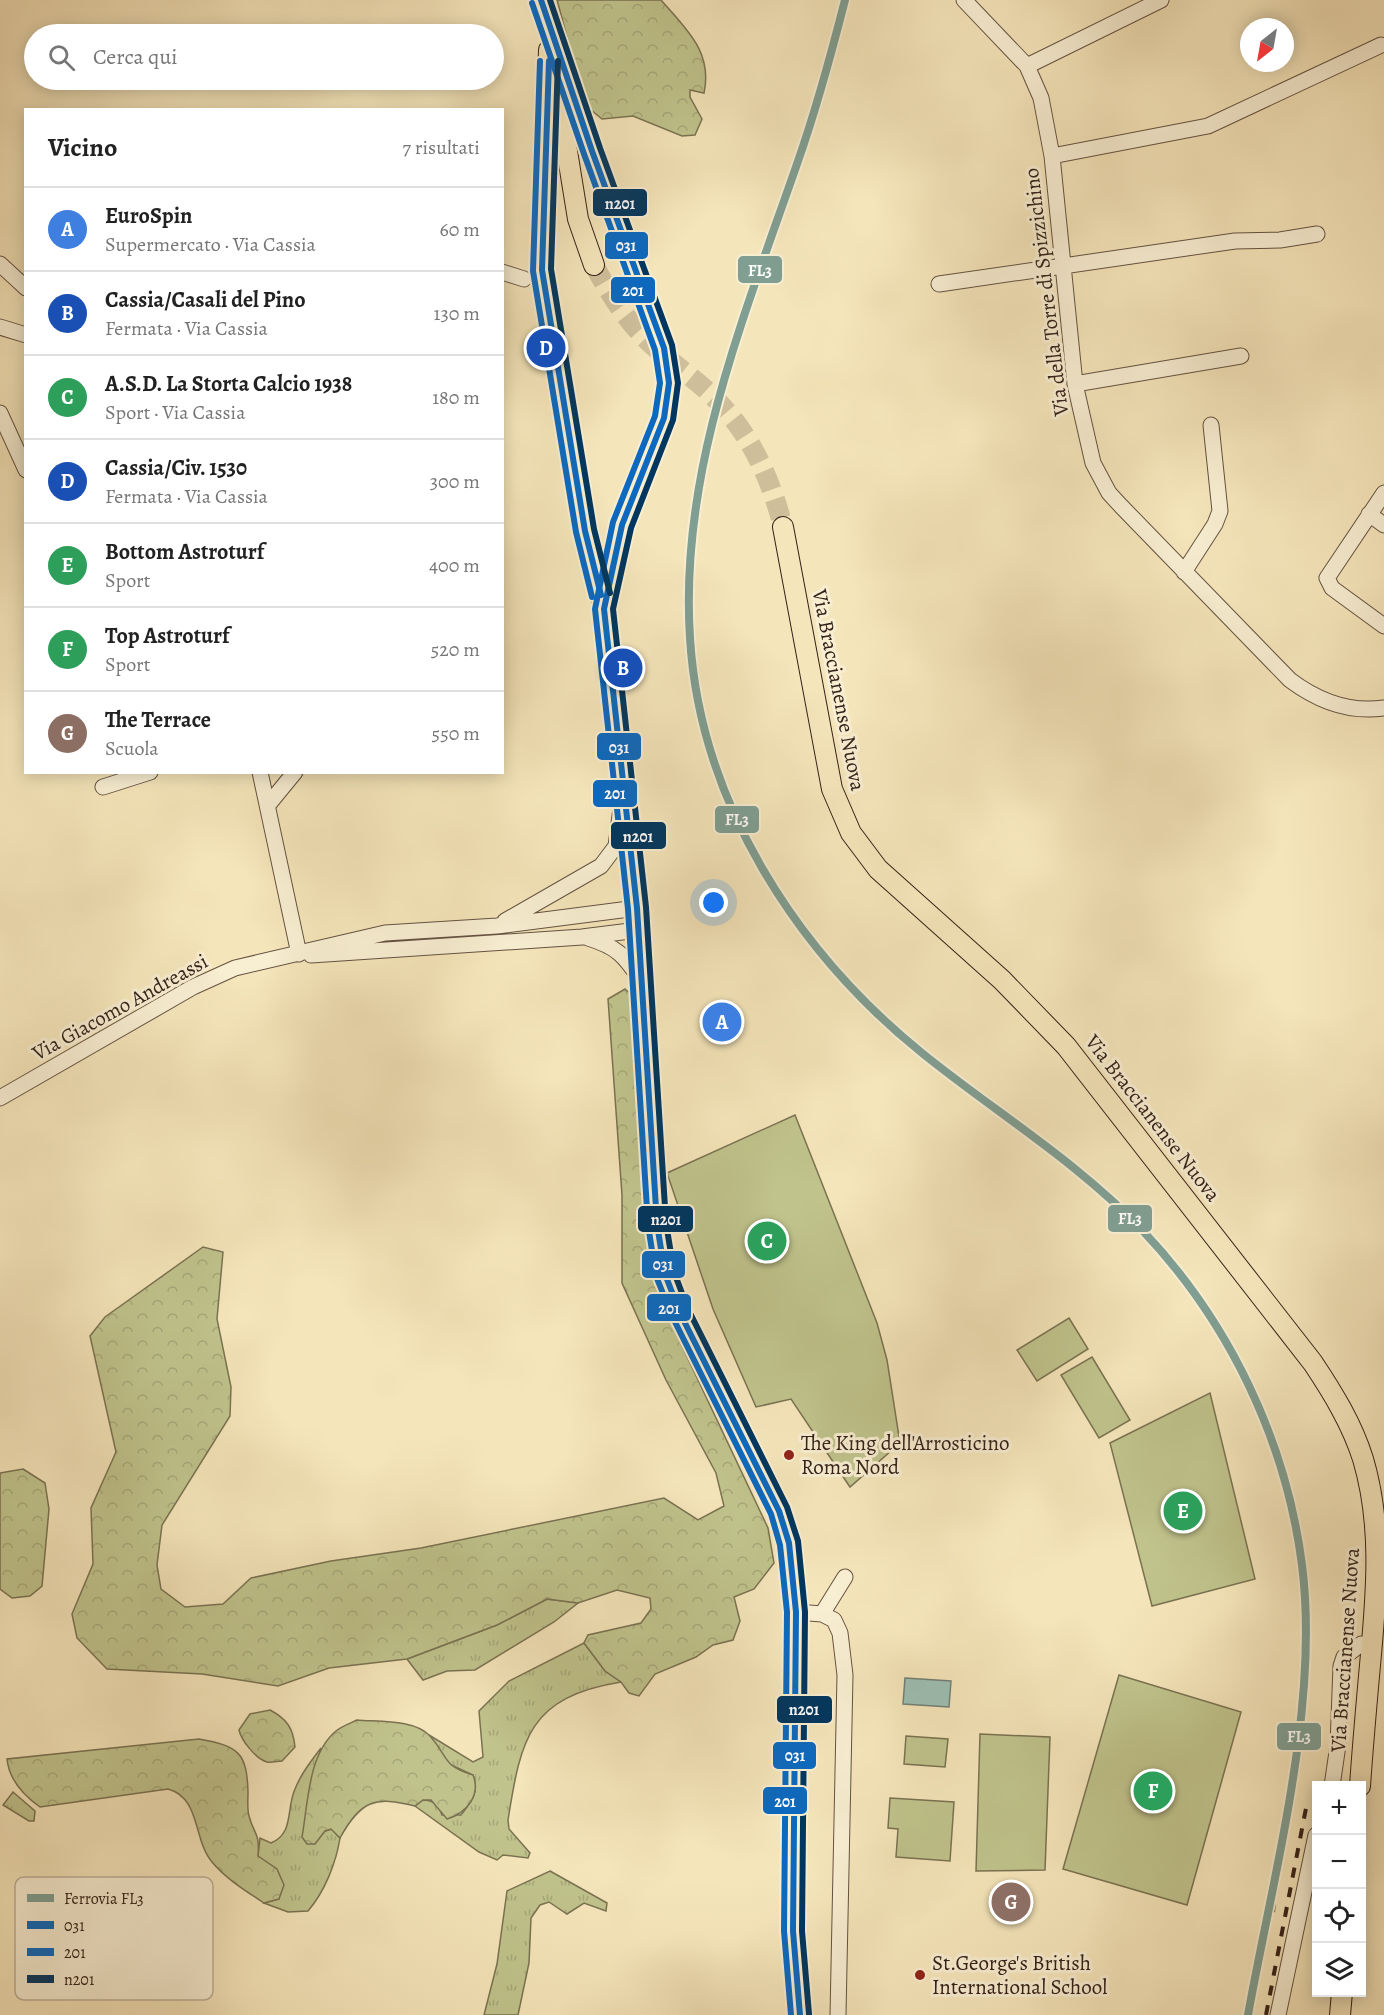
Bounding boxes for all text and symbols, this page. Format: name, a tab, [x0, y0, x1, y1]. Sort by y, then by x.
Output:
north arrow	[1240, 18, 1294, 72]
search box	[24, 24, 504, 90]
icon: search	[45, 41, 78, 74]
text: Cerca qui	[93, 42, 178, 72]
text: Vicino	[48, 130, 117, 165]
text: 7 risultati	[402, 134, 480, 161]
street label: Via della Torre di Spizzichino	[1017, 166, 1075, 419]
line badge: n201	[592, 188, 648, 217]
text: n201	[605, 193, 636, 215]
text: EuroSpin	[105, 201, 192, 231]
text: A	[61, 216, 74, 243]
text: 60 m	[440, 216, 480, 243]
text: Supermercato · Via Cassia	[105, 231, 316, 258]
line badge: 031	[604, 231, 649, 260]
text: 031	[616, 235, 637, 257]
line badge: FL3	[737, 255, 783, 284]
text: FL3	[748, 260, 772, 282]
line badge: 201	[610, 276, 656, 304]
text: 201	[622, 280, 644, 302]
text: Cassia/Casali del Pino	[105, 285, 306, 315]
text: B	[61, 300, 74, 327]
text: 130 m	[434, 300, 480, 327]
text: Fermata · Via Cassia	[105, 315, 268, 342]
pin: D	[526, 326, 566, 370]
text: A.S.D. La Storta Calcio 1938	[105, 369, 352, 399]
text: C	[61, 384, 74, 411]
text: 180 m	[432, 384, 480, 411]
text: Sport · Via Cassia	[105, 399, 245, 426]
text: Cassia/Civ. 1530	[105, 453, 247, 483]
text: D	[61, 468, 74, 495]
text: 300 m	[430, 468, 480, 495]
text: Fermata · Via Cassia	[105, 483, 268, 510]
text: Bottom Astroturf	[105, 537, 264, 567]
text: E	[62, 552, 73, 579]
text: 400 m	[429, 552, 480, 579]
text: Sport	[105, 567, 150, 594]
street label: Via Braccianense Nuova	[806, 586, 872, 793]
text: Top Astroturf	[105, 621, 230, 651]
text: F	[62, 636, 73, 663]
text: 520 m	[431, 636, 480, 663]
pin: B	[604, 646, 642, 690]
text: Sport	[105, 651, 150, 678]
text: The Terrace	[105, 705, 211, 735]
text: G	[61, 720, 74, 747]
text: 550 m	[432, 720, 480, 747]
line badge: 031	[596, 732, 642, 761]
text: Scuola	[105, 735, 159, 762]
text: 031	[609, 737, 630, 759]
line badge: 201	[592, 779, 638, 808]
text: 201	[604, 783, 626, 805]
line badge: FL3	[714, 805, 760, 834]
text: FL3	[725, 809, 749, 831]
line badge: n201	[610, 821, 667, 850]
text: n201	[623, 826, 654, 848]
your location	[699, 888, 728, 917]
street label: Via Giacomo Andreassi	[26, 947, 213, 1067]
pin: A	[702, 1000, 742, 1044]
street label: Via Braccianense Nuova	[1078, 1028, 1227, 1207]
line badge: FL3	[1107, 1204, 1153, 1233]
line badge: n201	[637, 1205, 694, 1233]
text: FL3	[1118, 1208, 1142, 1230]
text: n201	[651, 1209, 682, 1231]
pin: C	[748, 1218, 786, 1264]
line badge: 031	[641, 1250, 686, 1279]
text: 031	[653, 1254, 674, 1276]
line badge: 201	[646, 1293, 692, 1322]
text: 201	[658, 1298, 680, 1320]
place label: The King dell'Arrosticino Roma Nord	[801, 1429, 1009, 1481]
marker: The King dell'Arrosticino Roma Nord	[782, 1448, 796, 1462]
pin: E	[1164, 1488, 1202, 1534]
street label: Via Braccianense Nuova	[1324, 1547, 1366, 1754]
line badge: n201	[776, 1695, 833, 1724]
text: n201	[789, 1699, 820, 1721]
line badge: FL3	[1276, 1722, 1322, 1751]
text: FL3	[1287, 1726, 1311, 1748]
line badge: 031	[772, 1741, 817, 1770]
text: 031	[785, 1745, 806, 1767]
pin: F	[1134, 1768, 1172, 1814]
map controls	[1312, 1781, 1366, 1997]
button: +	[1312, 1781, 1366, 1835]
line badge: 201	[762, 1786, 808, 1815]
text: 201	[774, 1791, 796, 1813]
button: −	[1312, 1835, 1366, 1889]
legend	[15, 1877, 213, 2000]
pin: G	[992, 1880, 1030, 1924]
text: Ferrovia FL3	[64, 1888, 144, 1910]
button: locate	[1312, 1889, 1366, 1943]
text: 031	[64, 1915, 85, 1937]
text: 201	[64, 1942, 86, 1964]
button: layers	[1312, 1943, 1366, 1997]
place label: St.George's British International School	[932, 1949, 1107, 2001]
marker: St.George's British International School	[913, 1968, 927, 1982]
text: n201	[64, 1969, 95, 1991]

